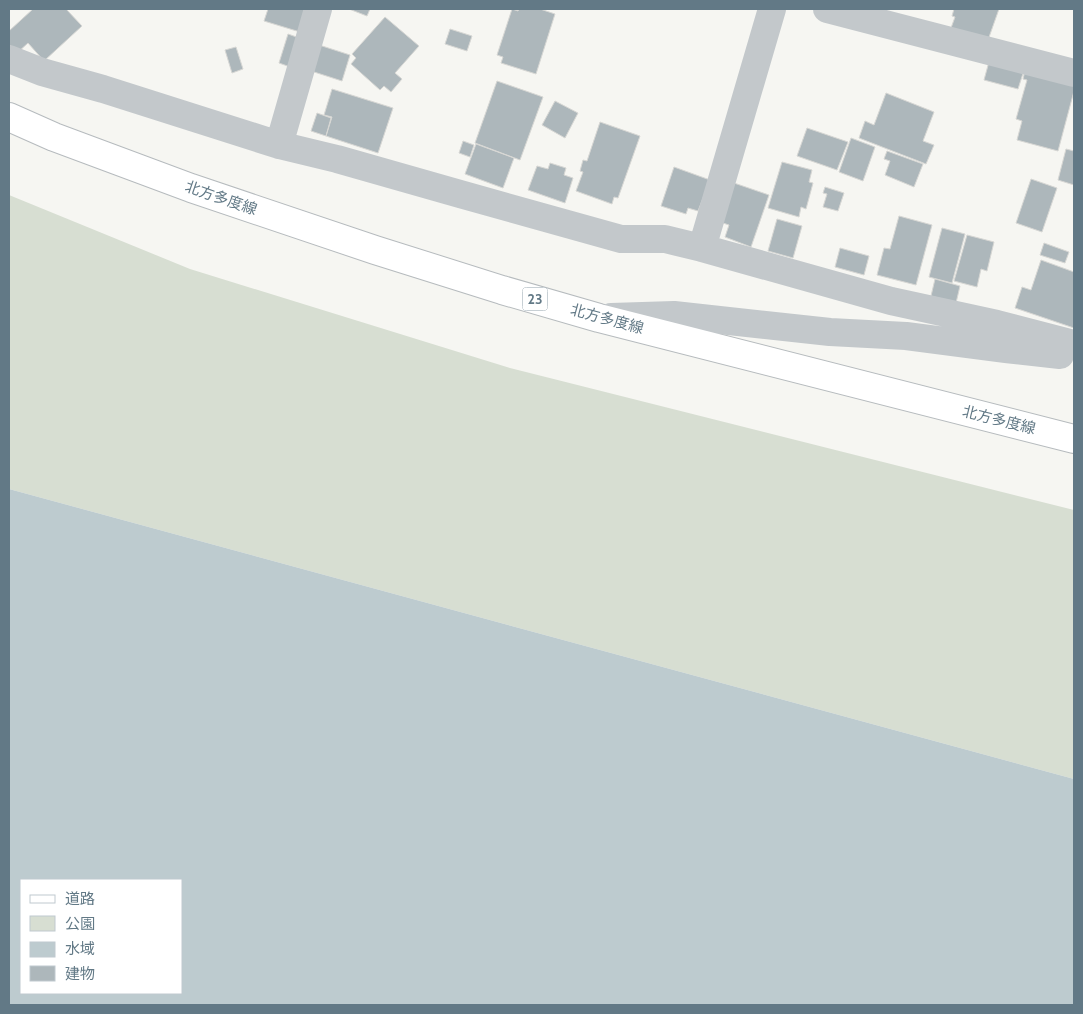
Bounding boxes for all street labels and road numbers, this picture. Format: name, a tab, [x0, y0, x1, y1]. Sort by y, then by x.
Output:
street label: 北方多度線	[183, 177, 259, 219]
road number: 23	[522, 288, 548, 310]
street label: 北方多度線	[568, 301, 646, 337]
street label: 北方多度線	[960, 402, 1038, 438]

